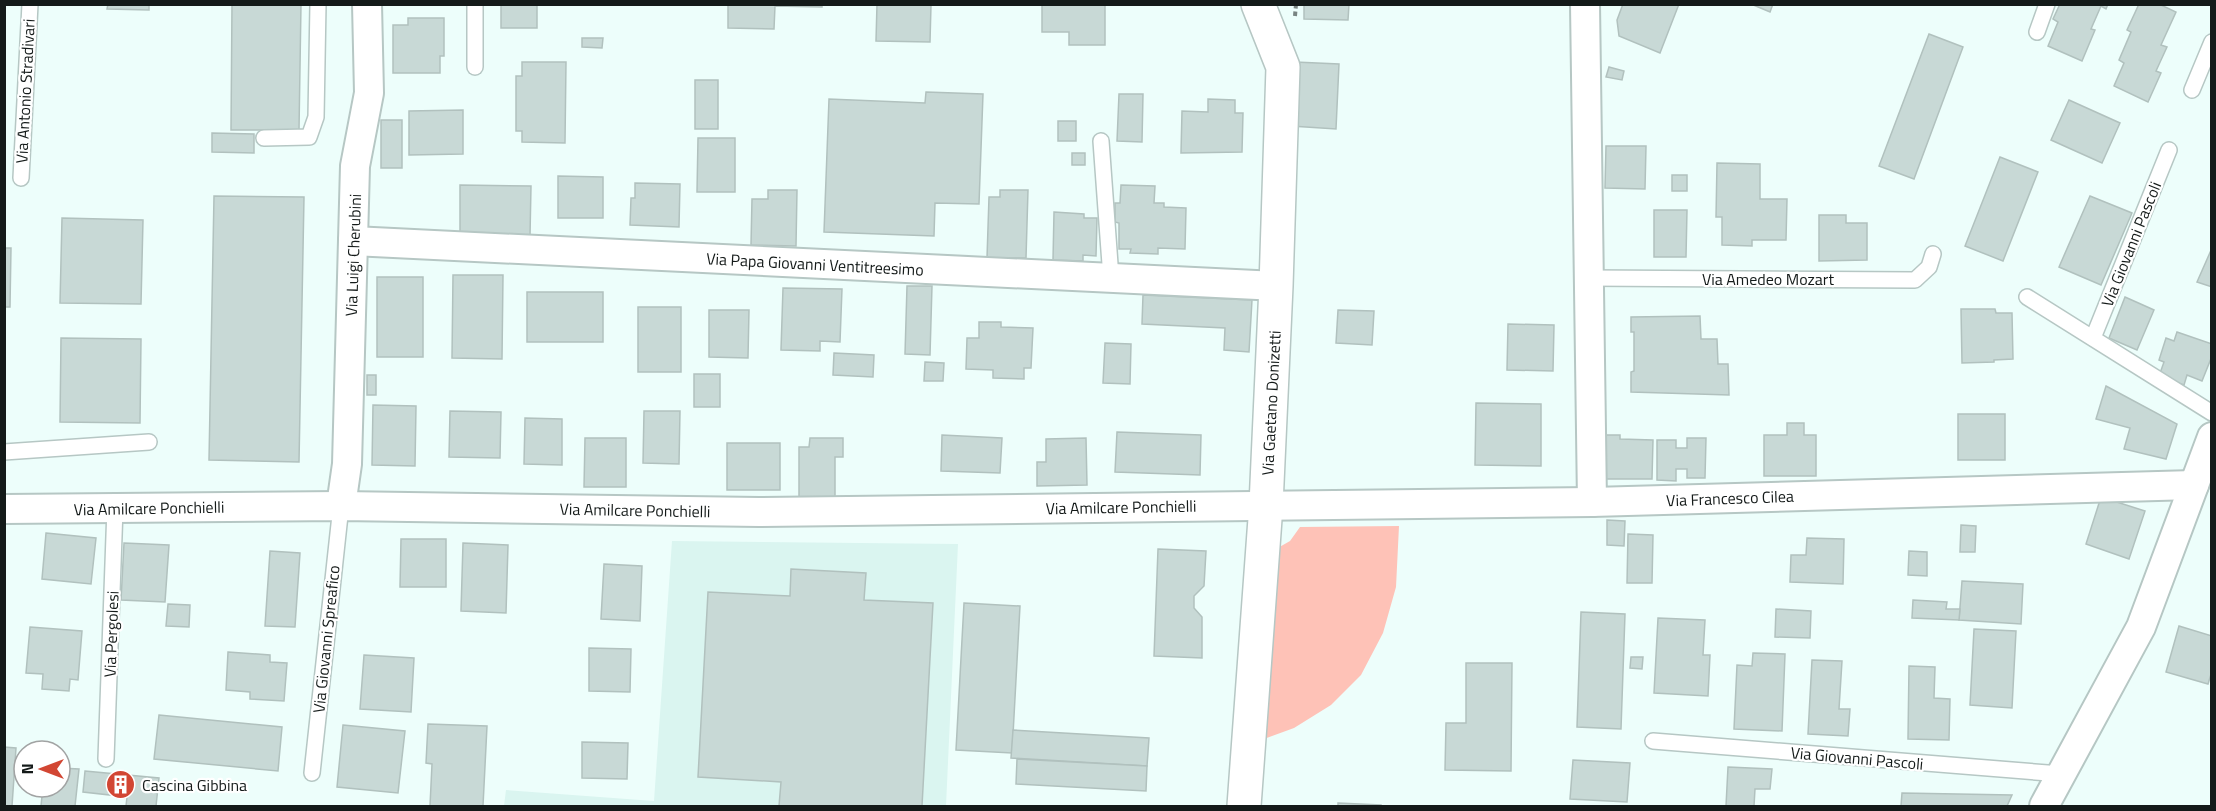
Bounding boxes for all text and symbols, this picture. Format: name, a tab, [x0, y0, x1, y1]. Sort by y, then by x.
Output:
street label: Via Antonio Stradivari	[9, 18, 41, 164]
street label: Via Giovanni Pascoli	[2095, 178, 2167, 310]
street label: Via Luigi Cherubini	[339, 193, 367, 317]
street label: Via Papa Giovanni Ventitreesimo	[706, 246, 924, 282]
street label: Via Amedeo Mozart	[1702, 267, 1834, 291]
street label: Via Gaetano Donizetti	[1255, 330, 1287, 476]
street label: Via Francesco Cilea	[1666, 484, 1794, 512]
street label: Via Amilcare Ponchielli	[1045, 494, 1197, 520]
street label: Via Amilcare Ponchielli	[73, 495, 225, 521]
street label: Via Amilcare Ponchielli	[559, 497, 711, 523]
street label: Via Giovanni Spreafico	[306, 564, 346, 714]
street label: Via Pergolesi	[97, 590, 125, 678]
north arrow	[12, 739, 72, 799]
street label: Via Giovanni Pascoli	[1790, 740, 1924, 776]
text: N	[15, 763, 39, 775]
building icon: Cascina Gibbina	[105, 769, 137, 801]
place label: Cascina Gibbina	[142, 773, 247, 797]

